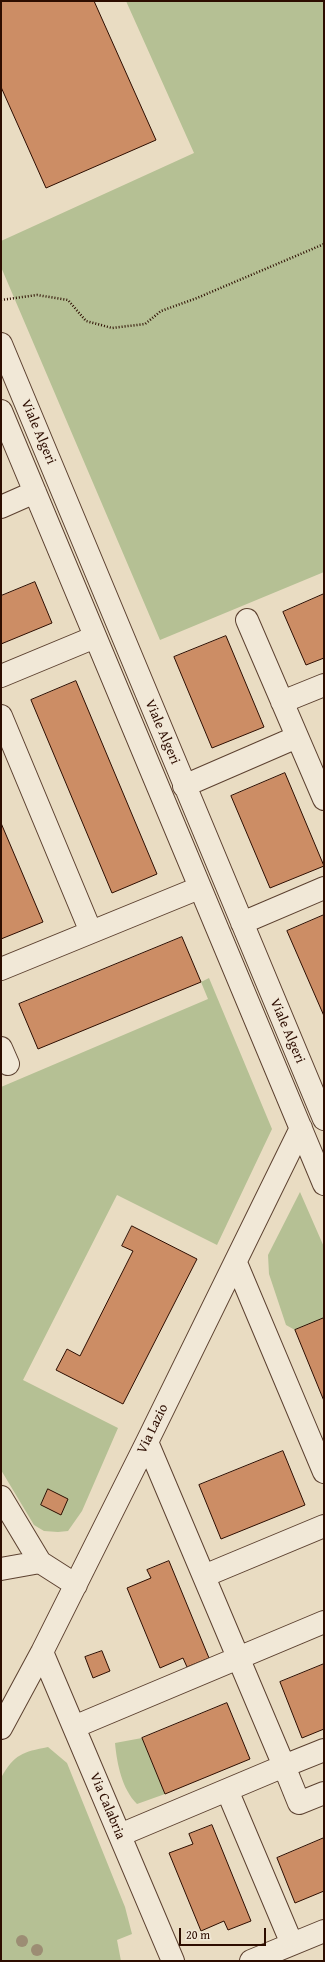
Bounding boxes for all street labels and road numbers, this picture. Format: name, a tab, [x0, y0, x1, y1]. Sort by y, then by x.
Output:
street label: Viale Algeri	[17, 397, 59, 467]
street label: Viale Algeri	[141, 697, 183, 767]
street label: Viale Algeri	[266, 996, 308, 1066]
street label: Via Lazio	[134, 1401, 172, 1457]
street label: Via Calabria	[85, 1770, 129, 1842]

